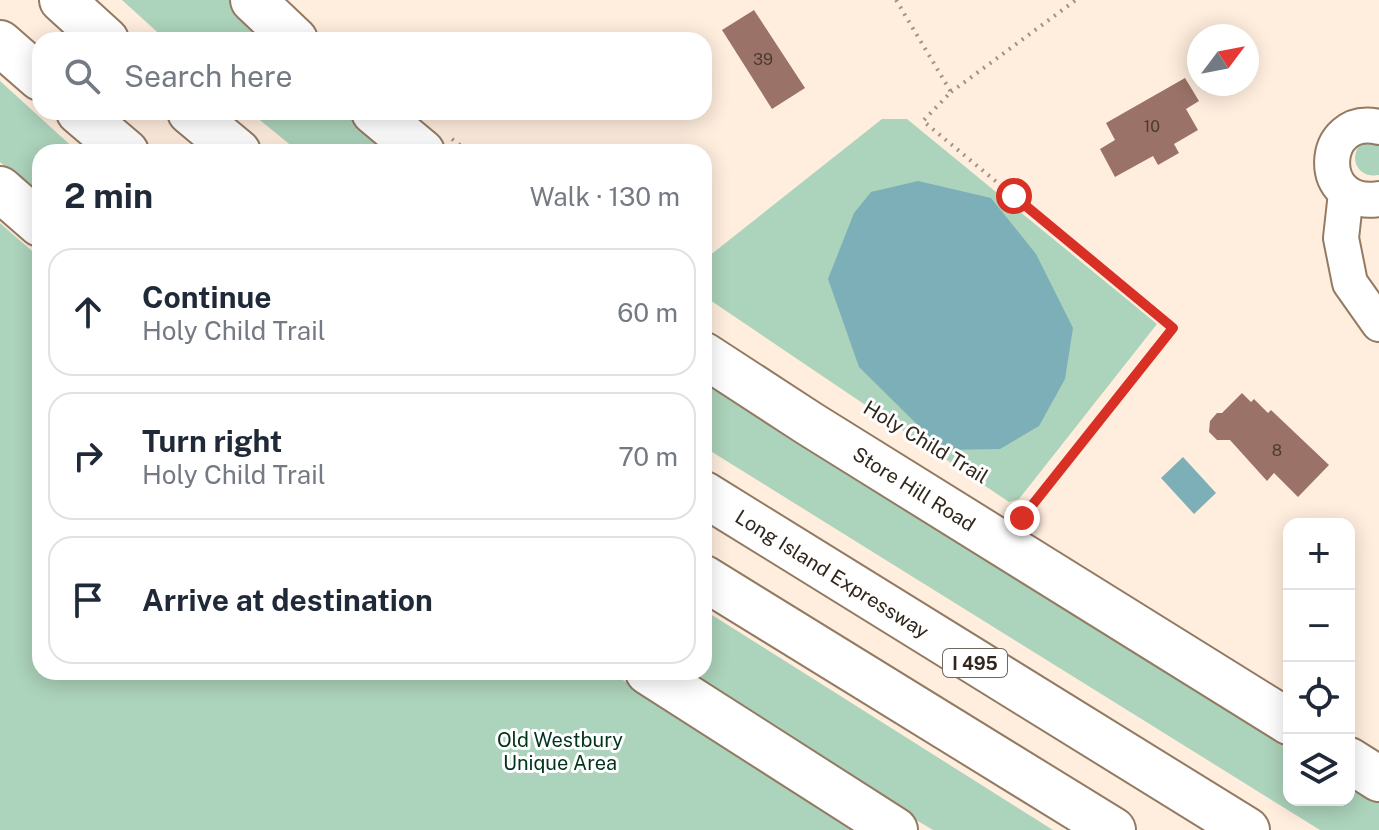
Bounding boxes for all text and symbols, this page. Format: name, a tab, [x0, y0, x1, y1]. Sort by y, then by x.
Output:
north arrow	[1187, 24, 1259, 96]
search box	[32, 32, 712, 120]
house number: 39	[753, 50, 773, 69]
icon: search	[60, 54, 104, 98]
text: Search here	[124, 58, 292, 94]
house number: 10	[1144, 117, 1160, 136]
text: 2 min	[64, 176, 153, 216]
route start	[996, 178, 1032, 214]
text: Walk · 130 m	[530, 181, 680, 212]
text: Continue	[142, 279, 272, 315]
icon: ahead	[66, 290, 110, 334]
text: 60 m	[617, 297, 678, 328]
text: Holy Child Trail	[142, 315, 326, 346]
street label: Holy Child Trail	[859, 395, 993, 489]
text: Turn right	[142, 423, 282, 459]
icon: right	[66, 434, 110, 478]
text: 70 m	[618, 441, 678, 472]
house number: 8	[1272, 441, 1282, 460]
street label: Store Hill Road	[848, 442, 980, 536]
text: Holy Child Trail	[142, 459, 326, 490]
route end	[1004, 500, 1040, 536]
street label: Long Island Expressway	[731, 505, 933, 644]
map controls	[1283, 518, 1355, 806]
button: +	[1283, 518, 1355, 590]
icon: arrive	[66, 578, 110, 622]
text: Arrive at destination	[142, 582, 433, 618]
button: −	[1283, 590, 1355, 662]
road number: I 495	[943, 649, 1007, 677]
button: locate	[1283, 662, 1355, 734]
park label: Old Westbury Unique Area	[497, 728, 623, 775]
button: layers	[1283, 734, 1355, 806]

